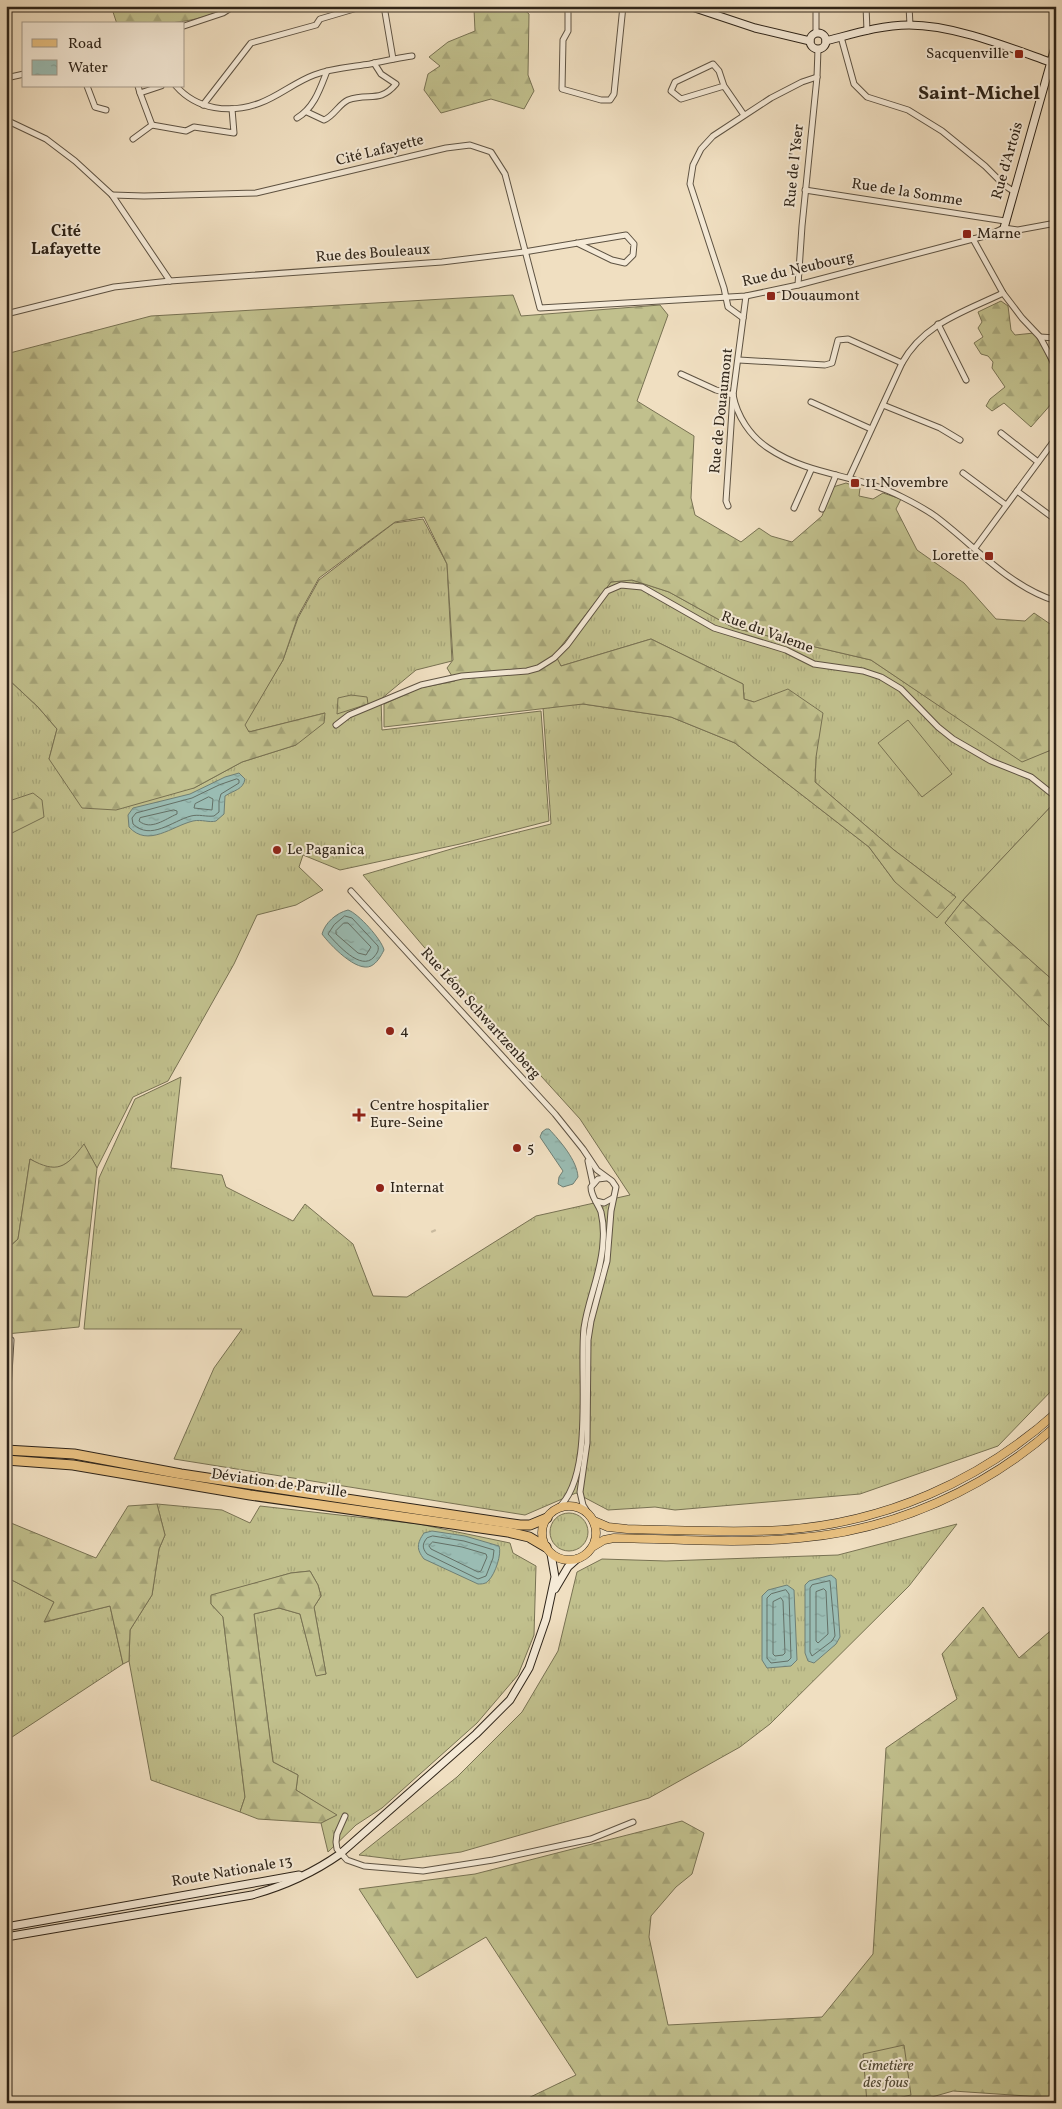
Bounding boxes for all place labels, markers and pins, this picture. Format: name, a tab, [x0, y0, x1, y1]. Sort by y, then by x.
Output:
place label: Sacquenville	[926, 44, 1009, 65]
marker: Sacquenville	[1013, 48, 1025, 60]
place label: Marne	[977, 224, 1021, 245]
marker: Marne	[961, 228, 973, 240]
place label: Douaumont	[781, 286, 860, 307]
marker: Douaumont	[765, 290, 777, 302]
place label: 11 Novembre	[865, 473, 948, 494]
marker: 11 Novembre	[849, 477, 861, 489]
place label: Lorette	[932, 546, 979, 567]
marker: Lorette	[983, 550, 995, 562]
place label: Le Paganica	[287, 840, 364, 861]
marker: Le Paganica	[271, 844, 283, 856]
place label: 4	[400, 1021, 409, 1042]
marker: 4	[384, 1025, 396, 1037]
place label: Centre hospitalier Eure-Seine	[370, 1096, 489, 1134]
marker: Centre hospitalier Eure-Seine	[352, 1108, 366, 1122]
place label: 5	[527, 1138, 534, 1159]
marker: 5	[511, 1142, 523, 1154]
place label: Internat	[390, 1178, 444, 1199]
marker: Internat	[374, 1182, 386, 1194]

